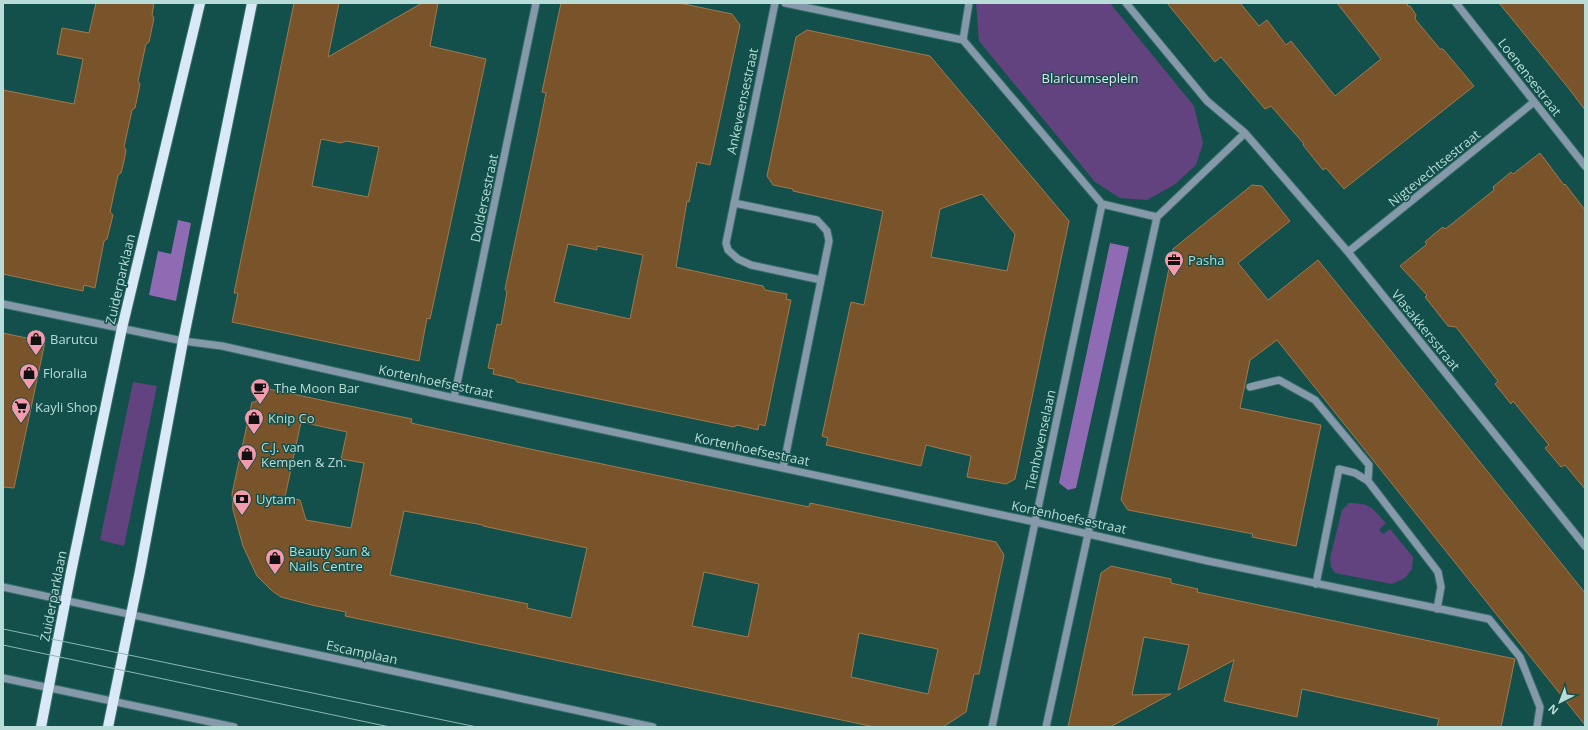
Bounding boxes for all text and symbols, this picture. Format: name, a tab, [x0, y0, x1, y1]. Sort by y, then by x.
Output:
street label: Loenensestraat	[1494, 34, 1566, 120]
street label: Ankeveensestraat	[722, 46, 762, 156]
park label: Blaricumseplein	[1041, 69, 1139, 87]
street label: Nigtevechtsestraat	[1384, 125, 1484, 211]
street label: Doldersestraat	[466, 152, 502, 244]
street label: Zuiderparklaan	[101, 232, 139, 326]
office icon: Pasha	[1163, 249, 1185, 277]
place label: Pasha	[1188, 251, 1224, 269]
street label: Vlasakkersstraat	[1388, 286, 1464, 375]
shop icon: Barutcu	[25, 328, 47, 356]
place label: Barutcu	[50, 330, 98, 348]
street label: Kortenhoefsestraat	[377, 360, 496, 402]
shop icon: Floralia	[18, 362, 40, 390]
place label: Floralia	[43, 364, 87, 382]
cafe icon: The Moon Bar	[249, 377, 271, 405]
place label: The Moon Bar	[274, 379, 360, 397]
street label: Tienhovenselaan	[1021, 388, 1059, 492]
supermarket icon: Kayli Shop	[10, 396, 32, 424]
place label: Kayli Shop	[35, 398, 98, 416]
shop icon: Knip Co	[243, 407, 265, 435]
place label: Knip Co	[268, 409, 315, 427]
street label: Kortenhoefsestraat	[693, 428, 812, 470]
place label: C.J. van Kempen & Zn.	[261, 438, 347, 471]
shop icon: C.J. van Kempen & Zn.	[236, 443, 258, 471]
bank icon: Uytam	[231, 488, 253, 516]
place label: Uytam	[256, 490, 296, 508]
street label: Kortenhoefsestraat	[1010, 496, 1129, 538]
place label: Beauty Sun & Nails Centre	[289, 542, 371, 575]
shop icon: Beauty Sun & Nails Centre	[264, 547, 286, 575]
street label: Zuiderparklaan	[35, 549, 71, 643]
street label: Escamplaan	[325, 636, 399, 668]
north arrow	[1540, 682, 1580, 722]
text: N	[1545, 701, 1561, 718]

